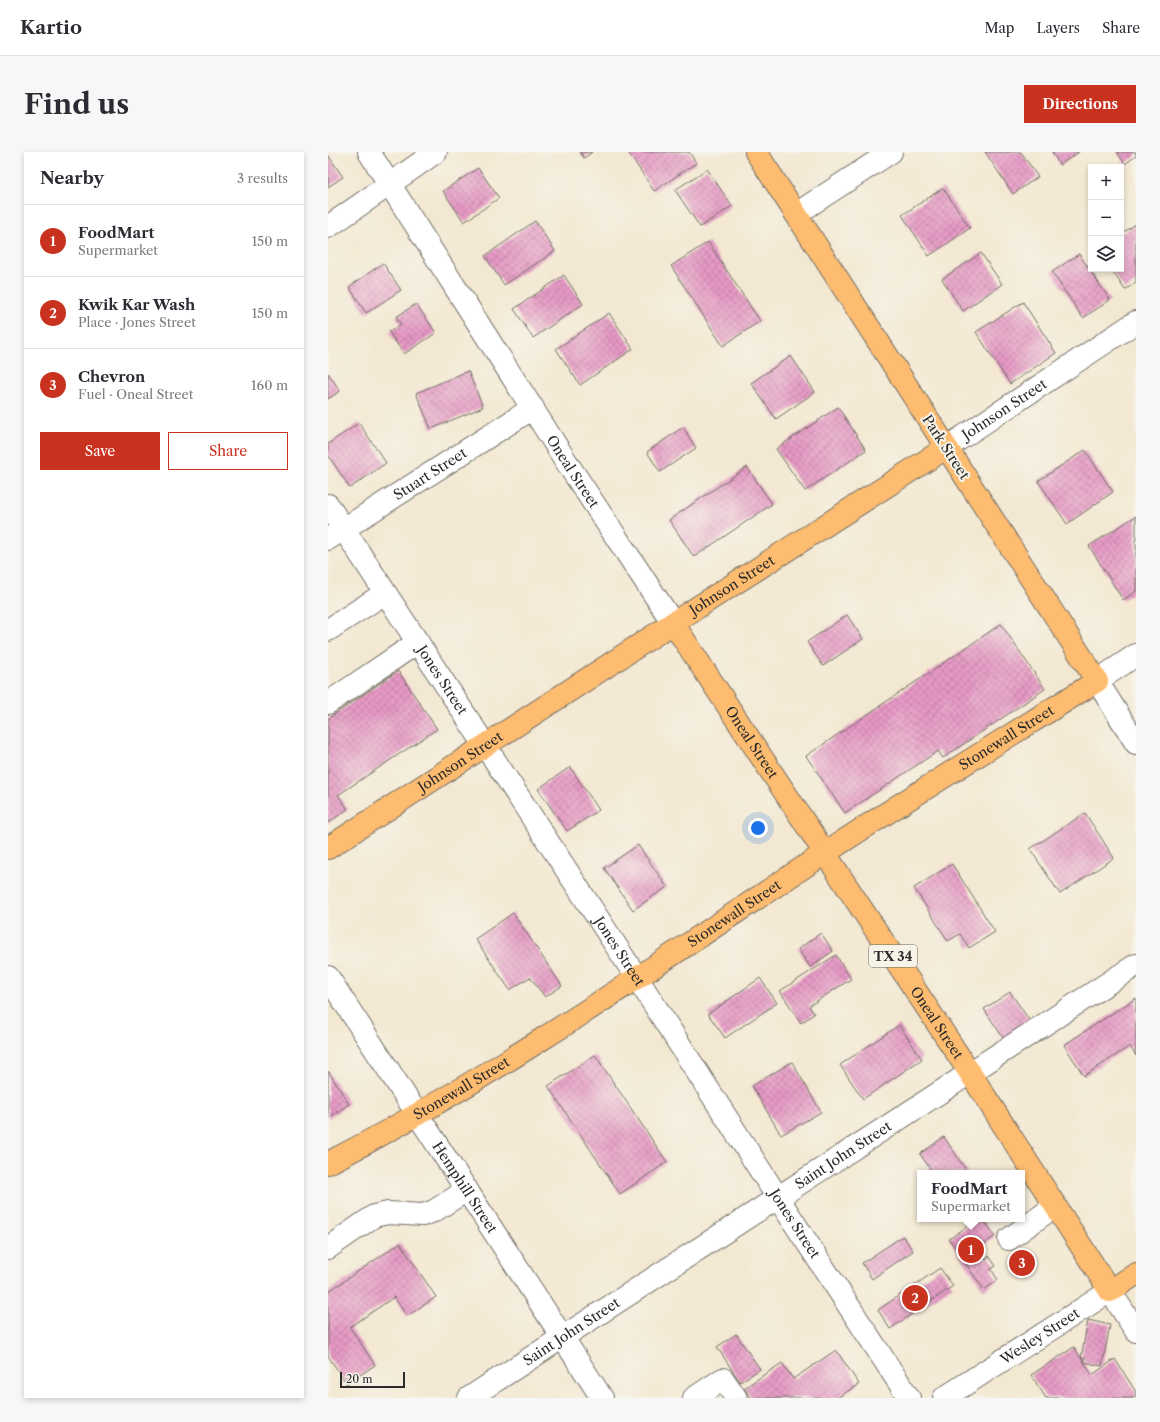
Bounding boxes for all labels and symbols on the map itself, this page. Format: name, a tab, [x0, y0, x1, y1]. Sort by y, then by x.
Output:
street label: Johnson Street	[957, 375, 1050, 445]
street label: Park Street	[918, 411, 974, 483]
street label: Oneal Street	[543, 432, 603, 511]
street label: Stuart Street	[390, 444, 470, 504]
street label: Johnson Street	[684, 551, 778, 620]
street label: Jones Street	[412, 640, 472, 718]
street label: Stonewall Street	[955, 701, 1057, 774]
street label: Oneal Street	[721, 703, 782, 782]
street label: Johnson Street	[413, 727, 506, 797]
your location	[748, 818, 768, 838]
street label: Stonewall Street	[684, 876, 784, 951]
street label: Jones Street	[589, 911, 649, 989]
road number: TX 34	[869, 945, 917, 967]
street label: Oneal Street	[906, 983, 967, 1063]
street label: Stonewall Street	[410, 1053, 513, 1124]
street label: Saint John Street	[791, 1117, 895, 1193]
street label: Hemphill Street	[428, 1138, 501, 1237]
street label: Jones Street	[764, 1184, 824, 1262]
pin: 1	[958, 1235, 984, 1265]
pin: 3	[1009, 1248, 1035, 1278]
pin: 2	[902, 1283, 928, 1313]
street label: Saint John Street	[520, 1294, 623, 1370]
street label: Wesley Street	[996, 1304, 1083, 1369]
scale bar	[340, 1370, 405, 1389]

